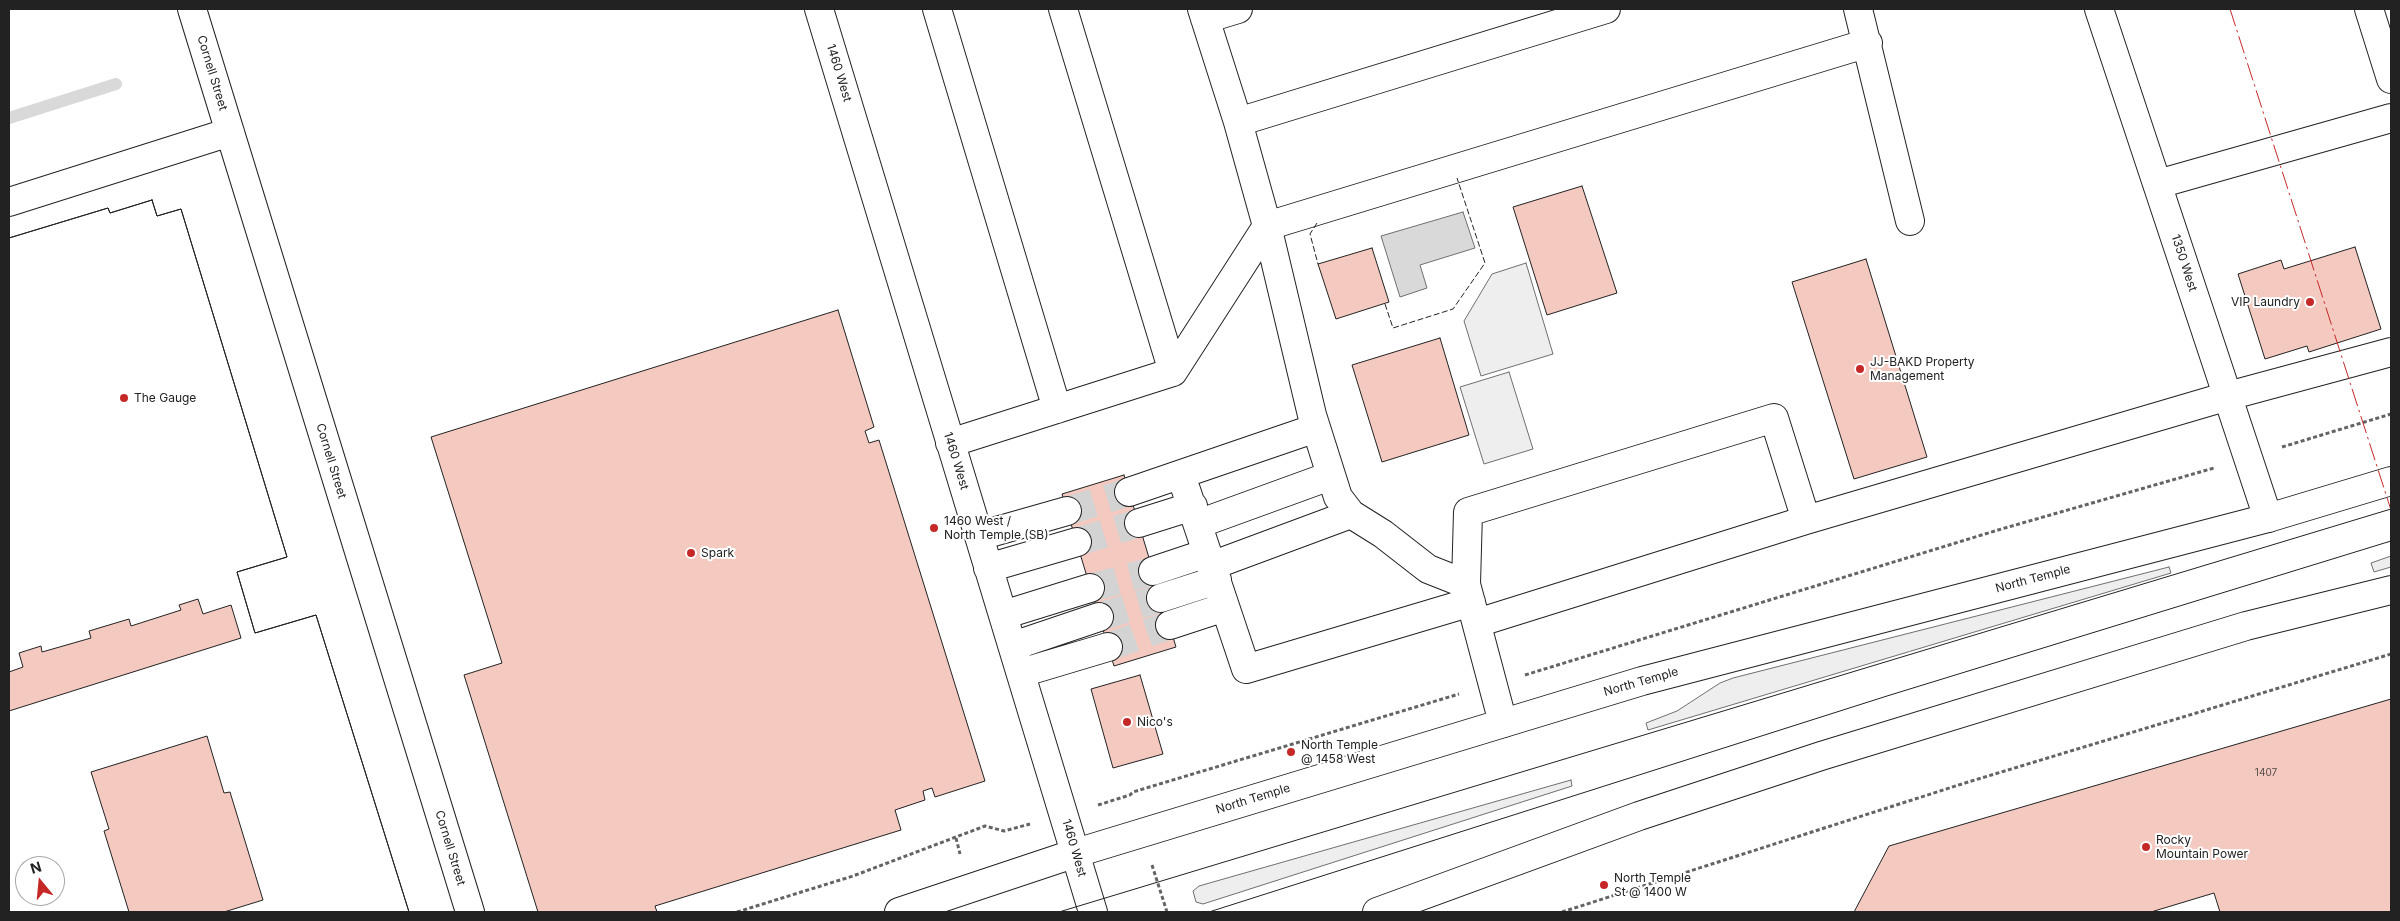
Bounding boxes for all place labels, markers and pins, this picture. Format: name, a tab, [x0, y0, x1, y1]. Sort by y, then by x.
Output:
place label: VIP Laundry	[2231, 295, 2300, 309]
marker: VIP Laundry	[2304, 296, 2316, 308]
place label: JJ-BAKD Property Management	[1870, 355, 1975, 383]
marker: JJ-BAKD Property Management	[1854, 363, 1866, 375]
place label: The Gauge	[134, 391, 196, 405]
marker: The Gauge	[118, 392, 130, 404]
place label: 1460 West / North Temple (SB)	[944, 514, 1049, 542]
marker: 1460 West / North Temple (SB)	[928, 522, 940, 534]
place label: Spark	[701, 546, 734, 560]
marker: Spark	[685, 547, 697, 559]
place label: Nico's	[1137, 715, 1173, 729]
marker: Nico's	[1121, 716, 1133, 728]
place label: North Temple @ 1458 West	[1301, 738, 1378, 766]
marker: North Temple @ 1458 West	[1285, 746, 1297, 758]
place label: Rocky Mountain Power	[2156, 833, 2248, 861]
marker: Rocky Mountain Power	[2140, 841, 2152, 853]
place label: North Temple St @ 1400 W	[1614, 871, 1691, 899]
marker: North Temple St @ 1400 W	[1598, 879, 1610, 891]

